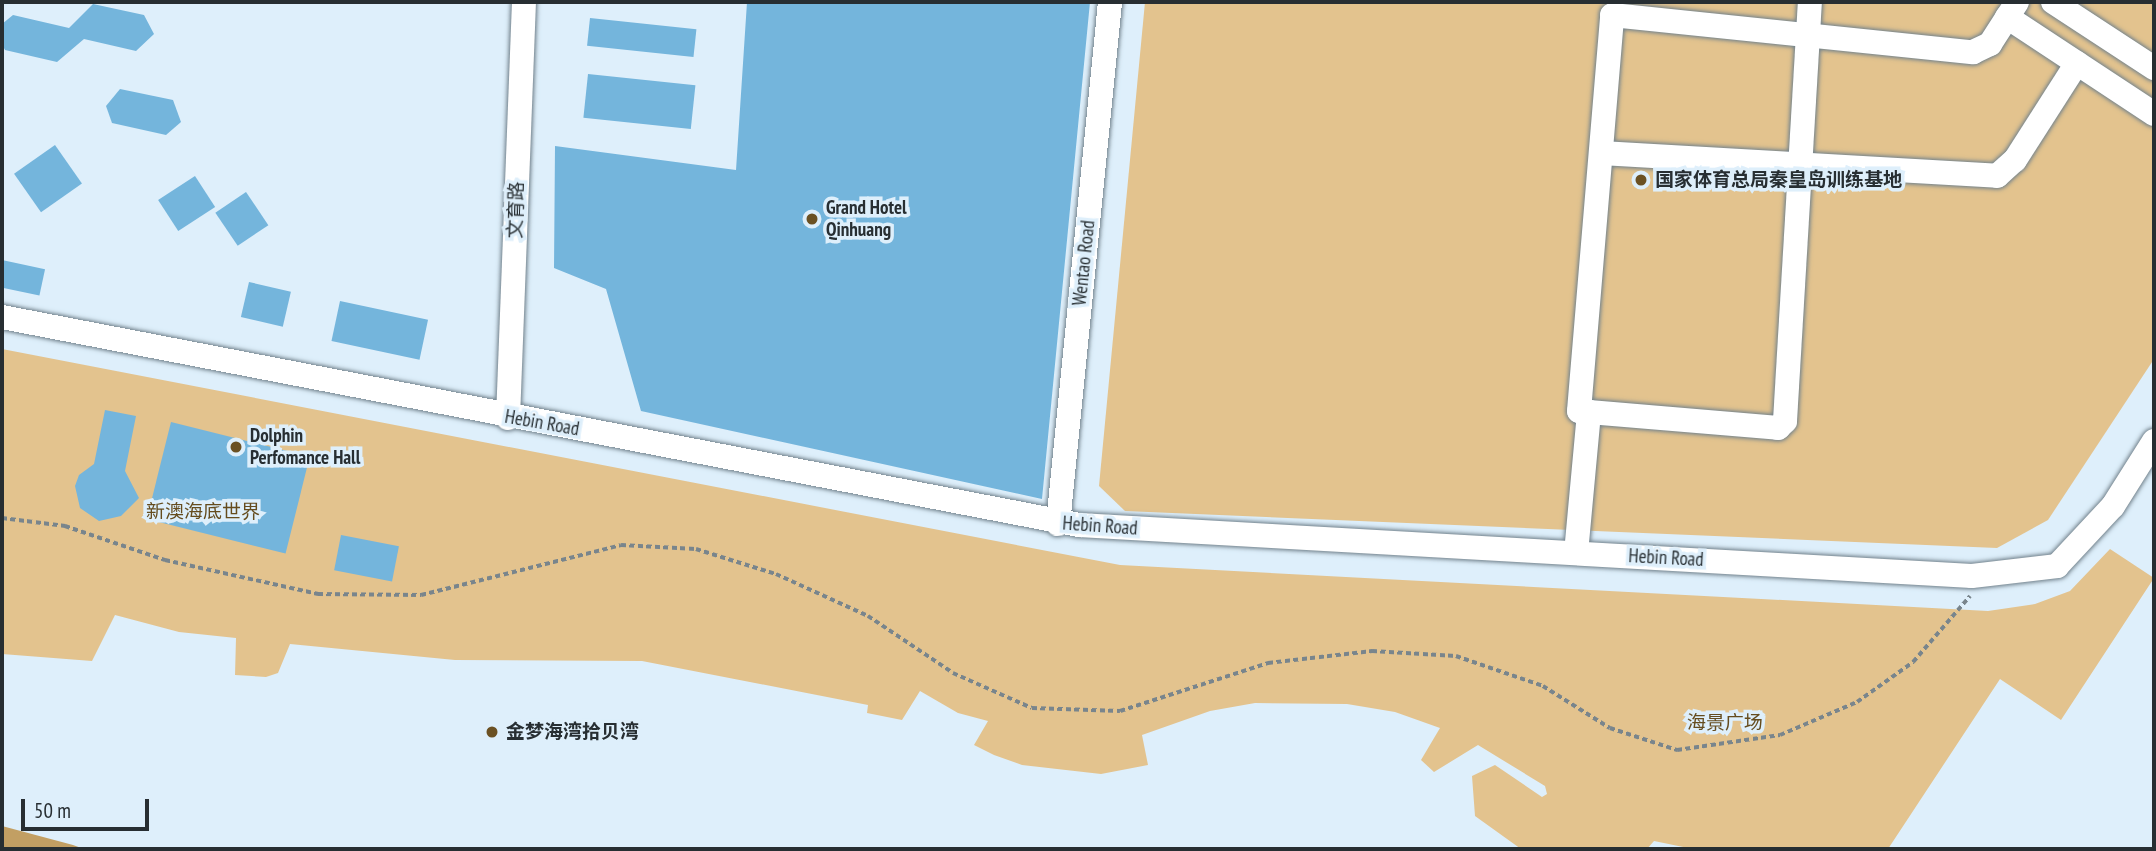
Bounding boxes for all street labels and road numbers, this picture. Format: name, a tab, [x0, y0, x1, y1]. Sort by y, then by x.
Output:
street label: 文育路	[504, 181, 528, 239]
street label: Wentao Road	[1068, 219, 1100, 307]
street label: Hebin Road	[503, 405, 581, 441]
street label: Hebin Road	[1062, 512, 1138, 540]
street label: Hebin Road	[1628, 545, 1704, 571]

